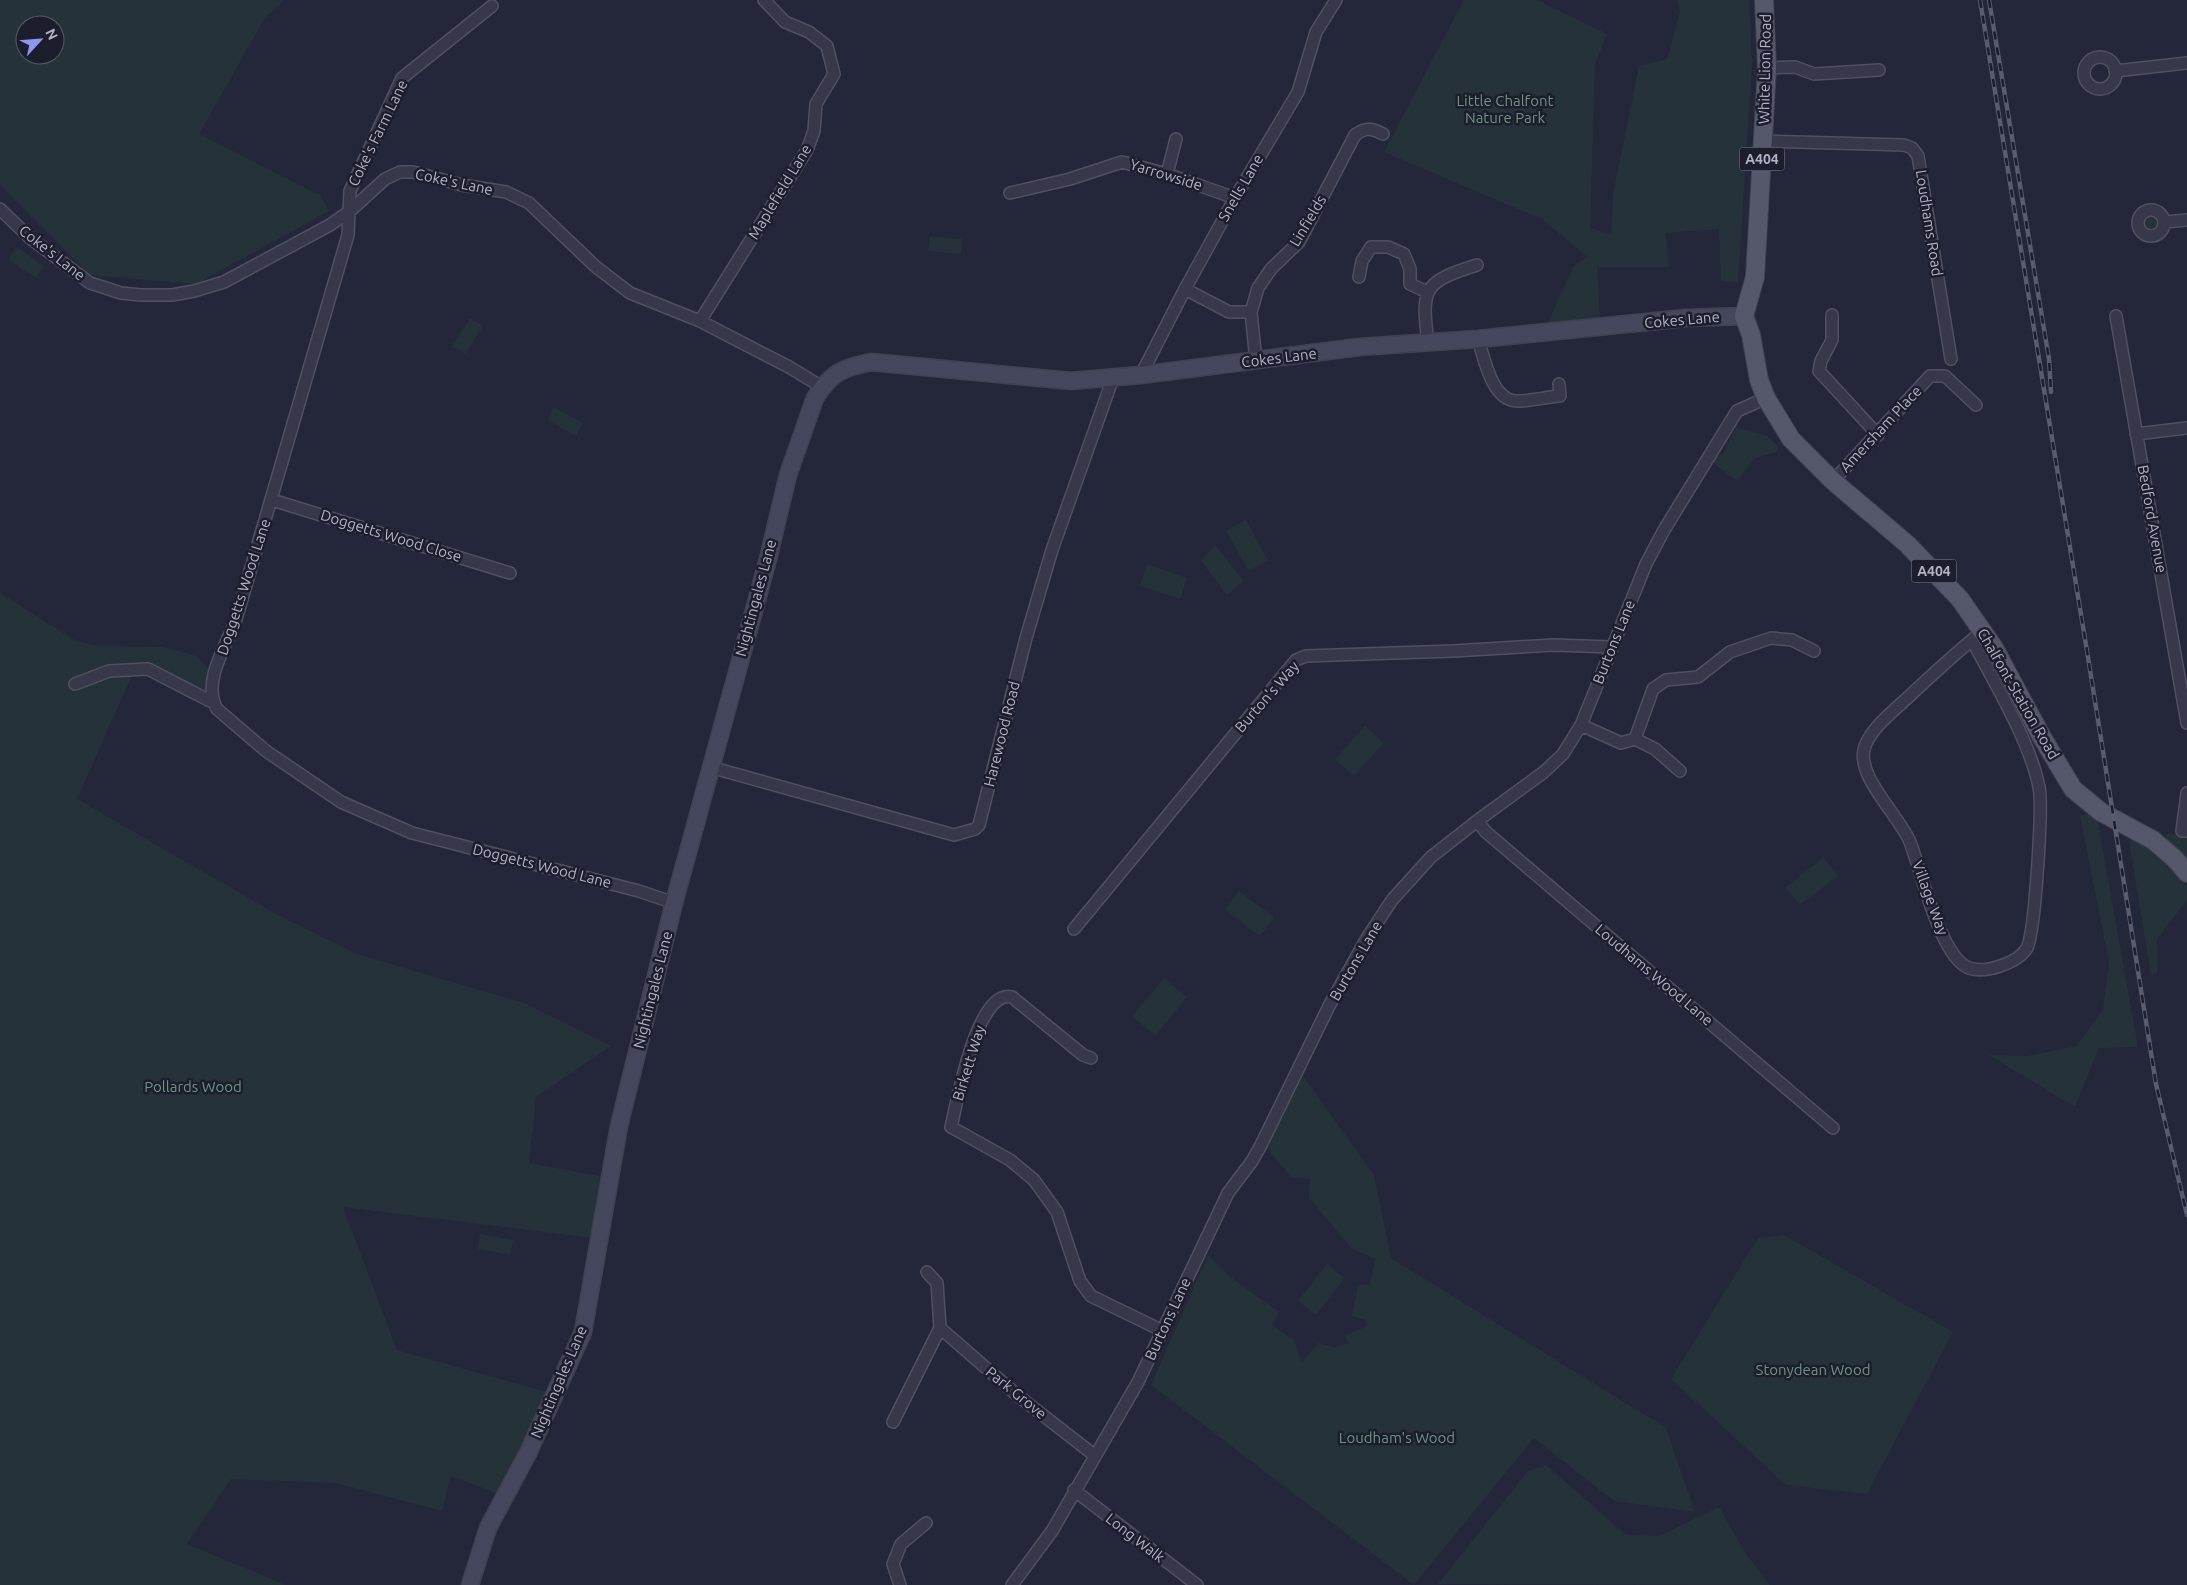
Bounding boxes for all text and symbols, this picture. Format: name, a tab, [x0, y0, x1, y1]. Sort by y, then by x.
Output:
street label: White Lion Road	[1755, 14, 1774, 124]
north arrow	[15, 15, 65, 65]
text: N	[42, 26, 61, 43]
street label: Coke's Farm Lane	[344, 77, 411, 189]
park label: Little Chalfont Nature Park	[1456, 92, 1554, 126]
street label: Maplefield Lane	[745, 141, 815, 242]
road number: A404	[1740, 148, 1784, 170]
street label: Snells Lane	[1215, 151, 1267, 224]
street label: Yarrowside	[1128, 155, 1204, 194]
street label: Coke's Lane	[414, 165, 495, 198]
street label: Loudhams Road	[1913, 169, 1946, 277]
street label: Linfields	[1286, 192, 1329, 249]
street label: Coke's Lane	[16, 222, 89, 284]
street label: Cokes Lane	[1644, 308, 1720, 331]
street label: Cokes Lane	[1240, 344, 1318, 371]
street label: Amersham Place	[1836, 382, 1925, 475]
street label: Bedford Avenue	[2135, 464, 2170, 574]
street label: Doggetts Wood Close	[318, 506, 464, 565]
street label: Doggetts Wood Lane	[213, 517, 274, 657]
street label: Nightingales Lane	[732, 538, 779, 658]
road number: A404	[1912, 560, 1956, 582]
street label: Burtons Lane	[1589, 597, 1638, 686]
street label: Chalfont Station Road	[1974, 625, 2063, 762]
street label: Burton's Way	[1231, 658, 1302, 736]
street label: Harewood Road	[980, 679, 1023, 788]
street label: Doggetts Wood Lane	[471, 840, 613, 891]
street label: Village Way	[1909, 858, 1952, 937]
street label: Burtons Lane	[1326, 918, 1385, 1004]
street label: Loudhams Wood Lane	[1592, 920, 1717, 1029]
street label: Nightingales Lane	[630, 929, 675, 1050]
street label: Birkett Way	[949, 1023, 988, 1103]
park label: Pollards Wood	[144, 1078, 242, 1095]
street label: Burtons Lane	[1141, 1275, 1194, 1363]
street label: Nightingales Lane	[527, 1323, 590, 1441]
park label: Stonydean Wood	[1756, 1361, 1870, 1378]
street label: Park Grove	[983, 1363, 1050, 1422]
park label: Loudham's Wood	[1339, 1429, 1455, 1446]
street label: Long Walk	[1103, 1509, 1168, 1566]

